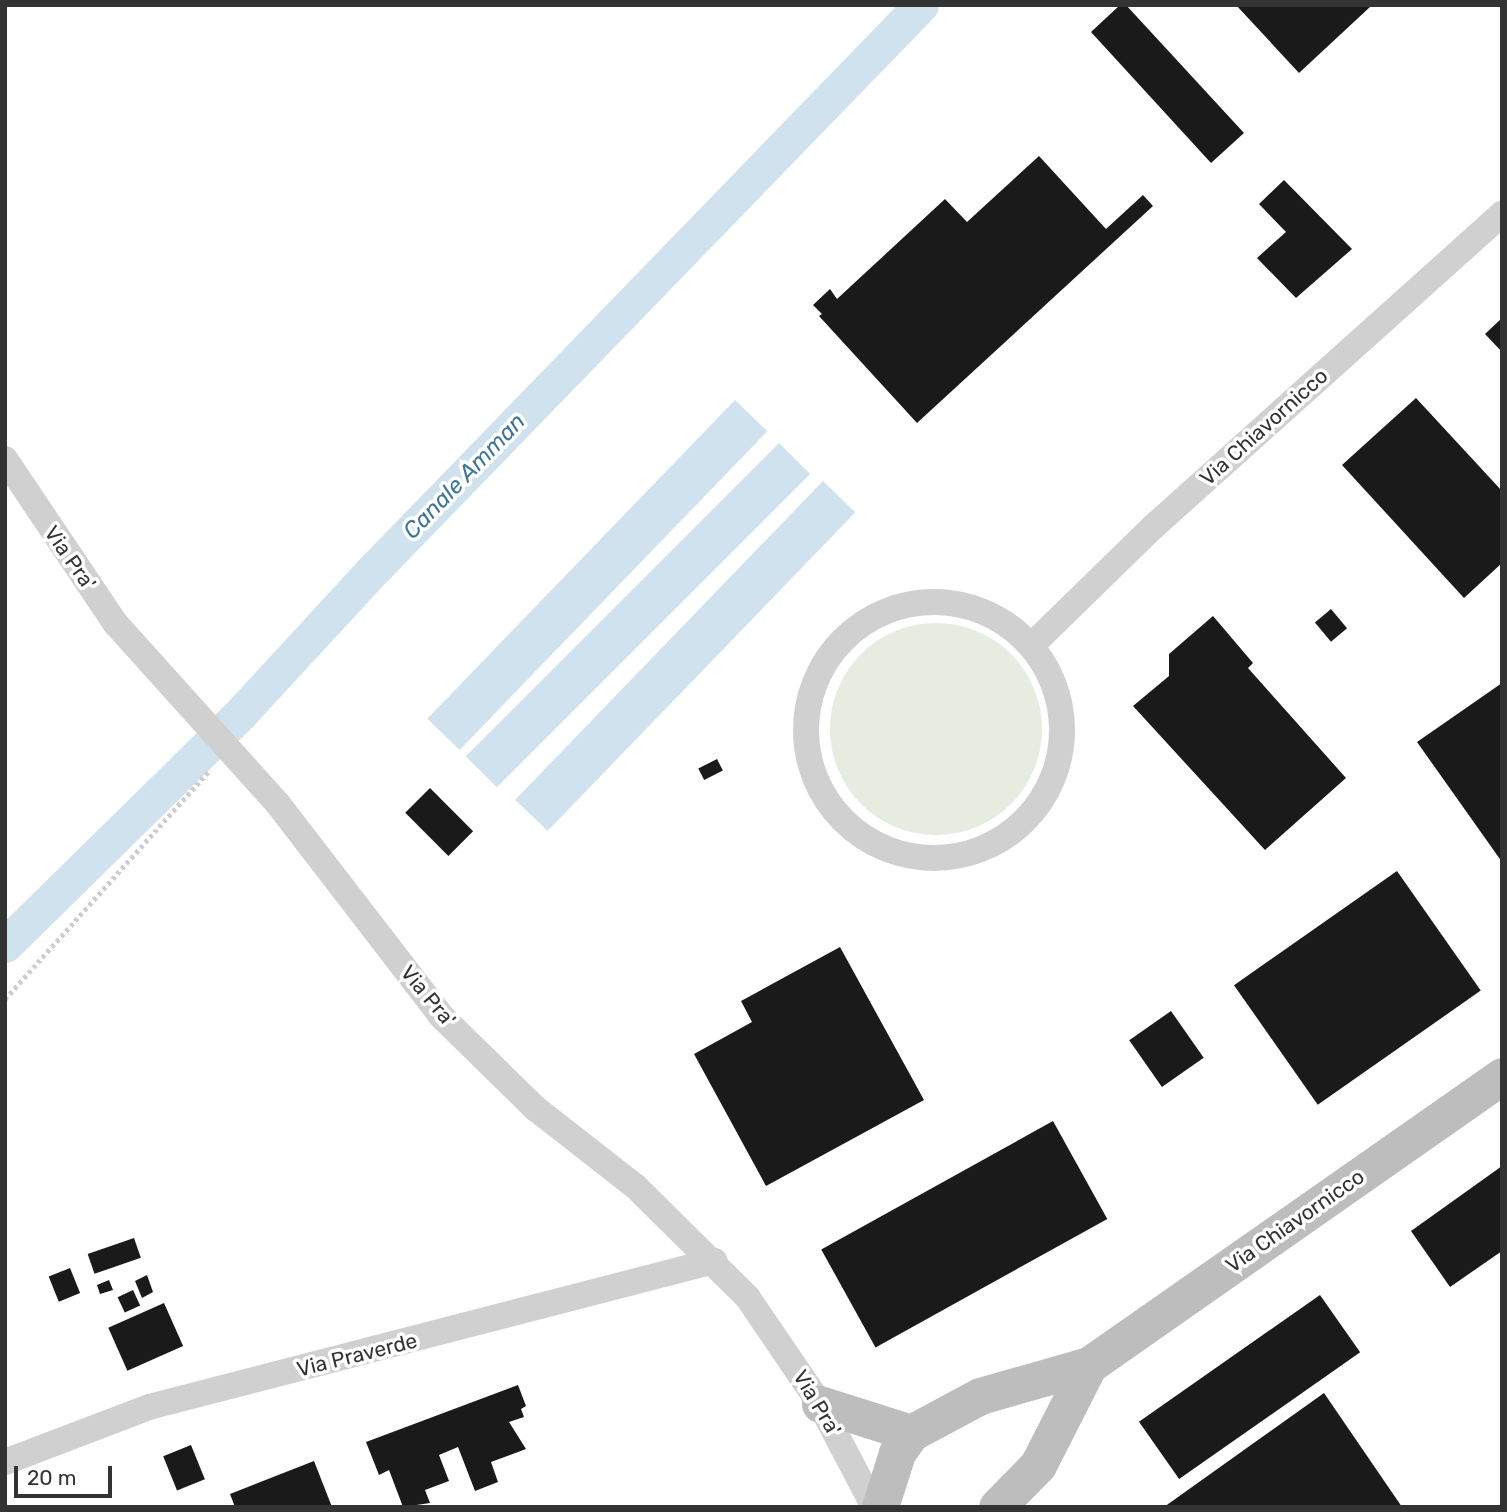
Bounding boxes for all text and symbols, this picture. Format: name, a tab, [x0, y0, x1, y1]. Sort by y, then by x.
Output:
street label: Via Chiavornicco	[1195, 363, 1333, 491]
water label: Canale Amman	[397, 407, 531, 545]
street label: Via Pra'	[39, 521, 101, 595]
street label: Via Pra'	[395, 960, 461, 1032]
street label: Via Chiavornicco	[1221, 1164, 1369, 1278]
street label: Via Praverde	[294, 1328, 420, 1382]
street label: Via Pra'	[788, 1365, 846, 1441]
scale bar	[18, 1452, 116, 1496]
text: 20 m	[27, 1465, 76, 1490]

